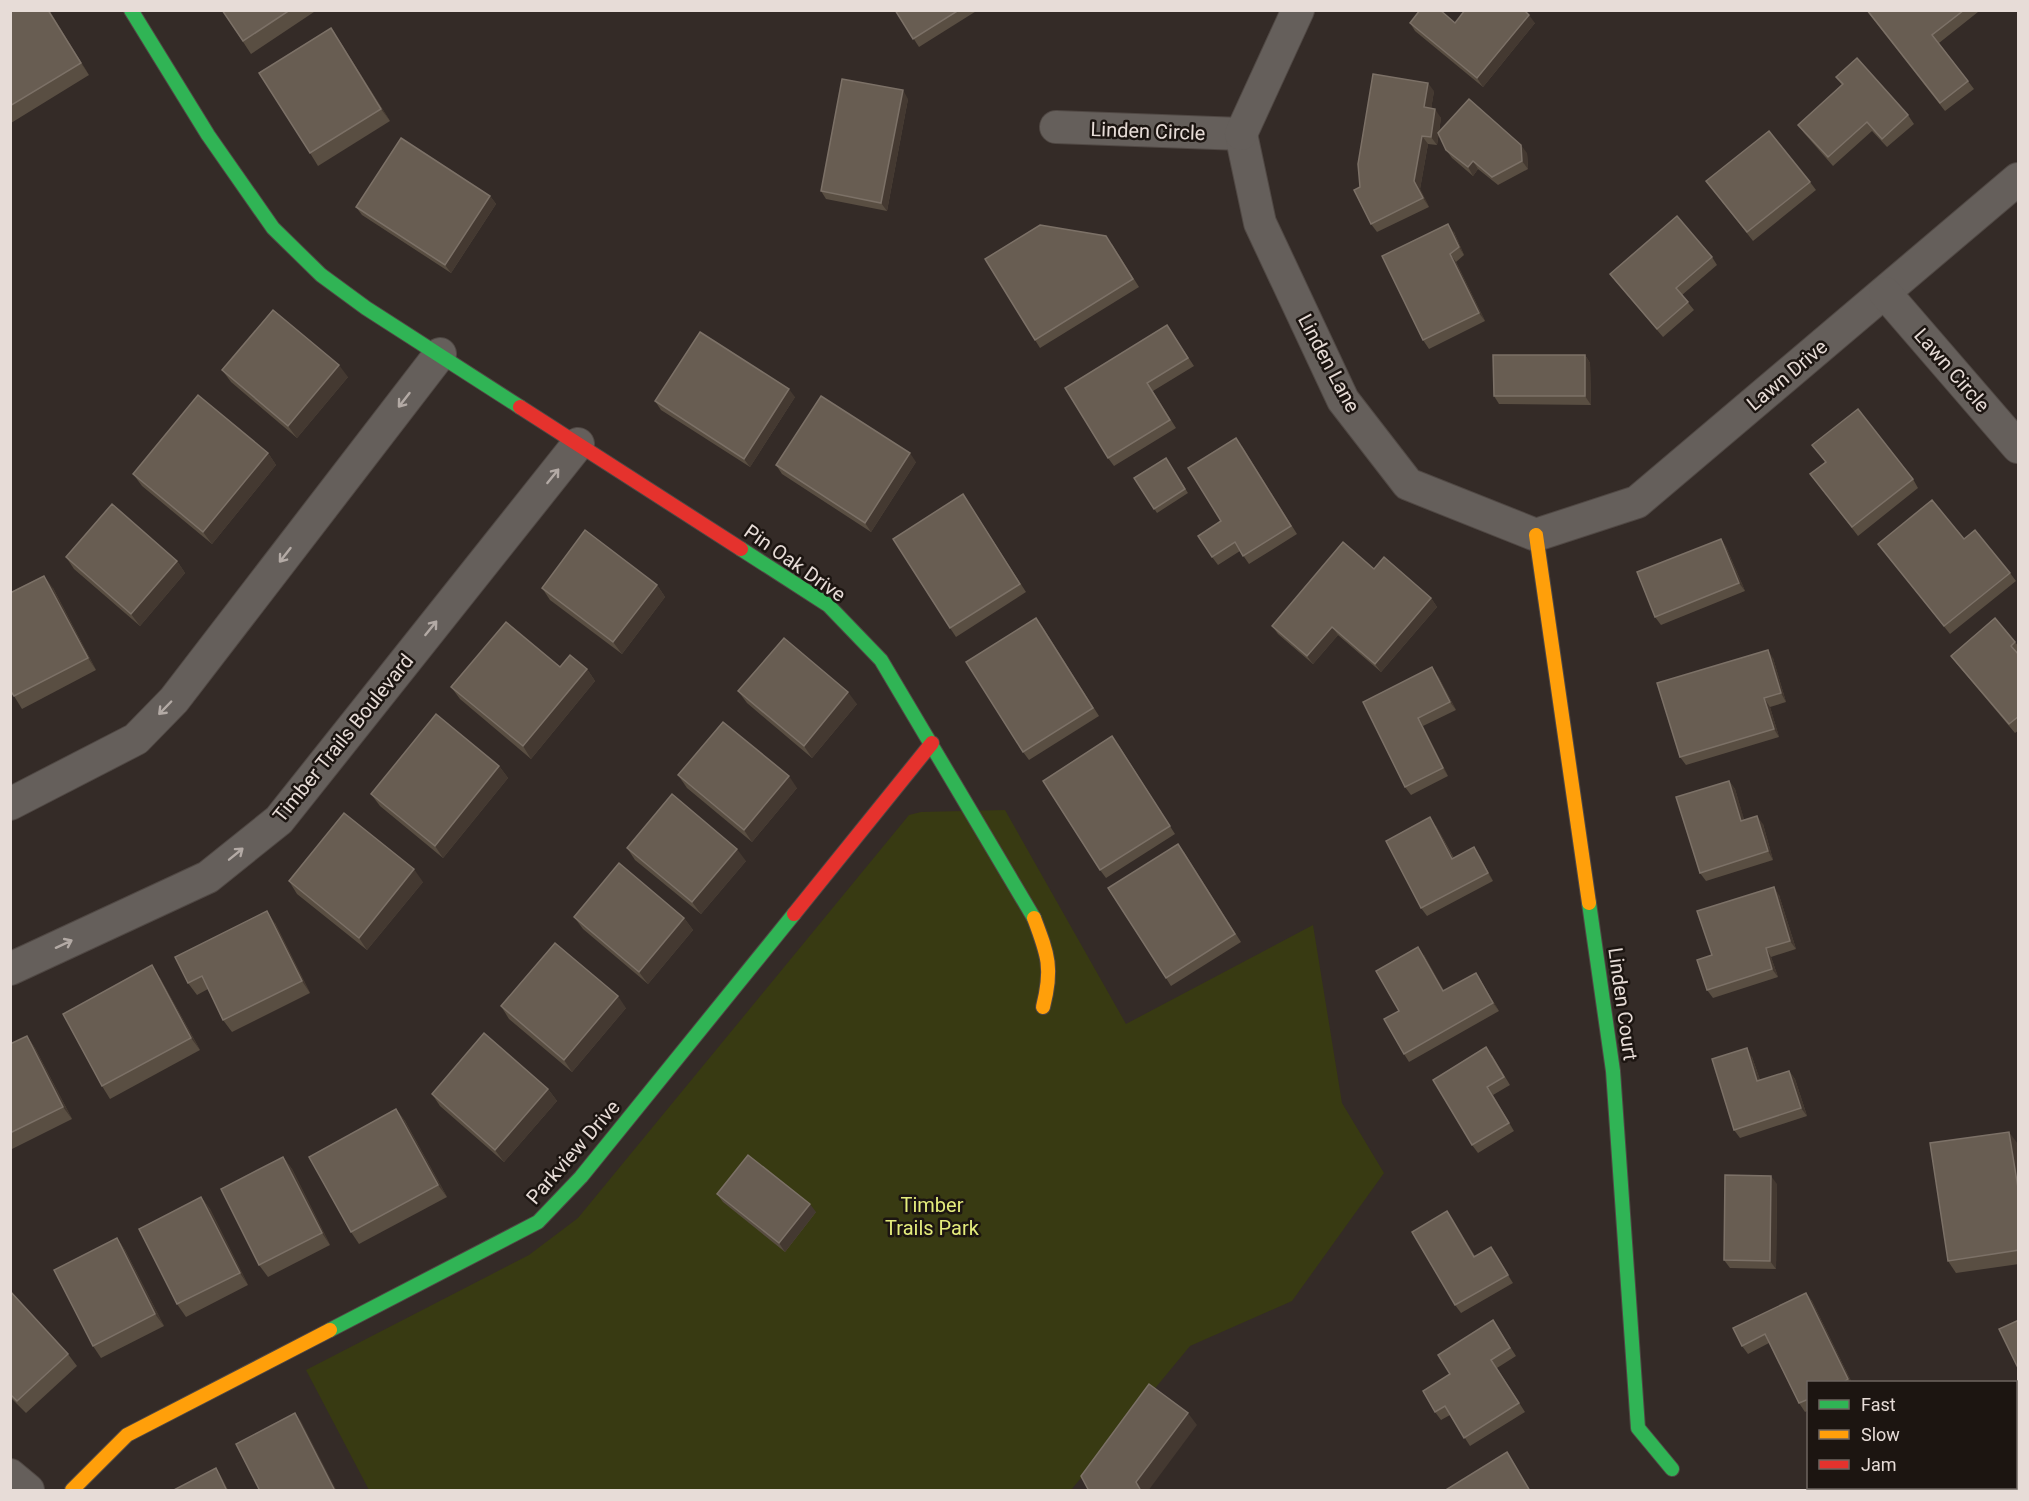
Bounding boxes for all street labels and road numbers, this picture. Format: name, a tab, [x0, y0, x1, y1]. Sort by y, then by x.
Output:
street label: Linden Circle	[1090, 117, 1206, 145]
street label: Linden Lane	[1293, 310, 1365, 416]
street label: Lawn Circle	[1909, 323, 1995, 417]
street label: Lawn Drive	[1742, 334, 1832, 416]
street label: Pin Oak Drive	[740, 519, 850, 607]
street label: Timber Trails Boulevard	[268, 649, 418, 827]
street label: Linden Court	[1603, 946, 1643, 1062]
street label: Parkview Drive	[521, 1095, 625, 1209]

